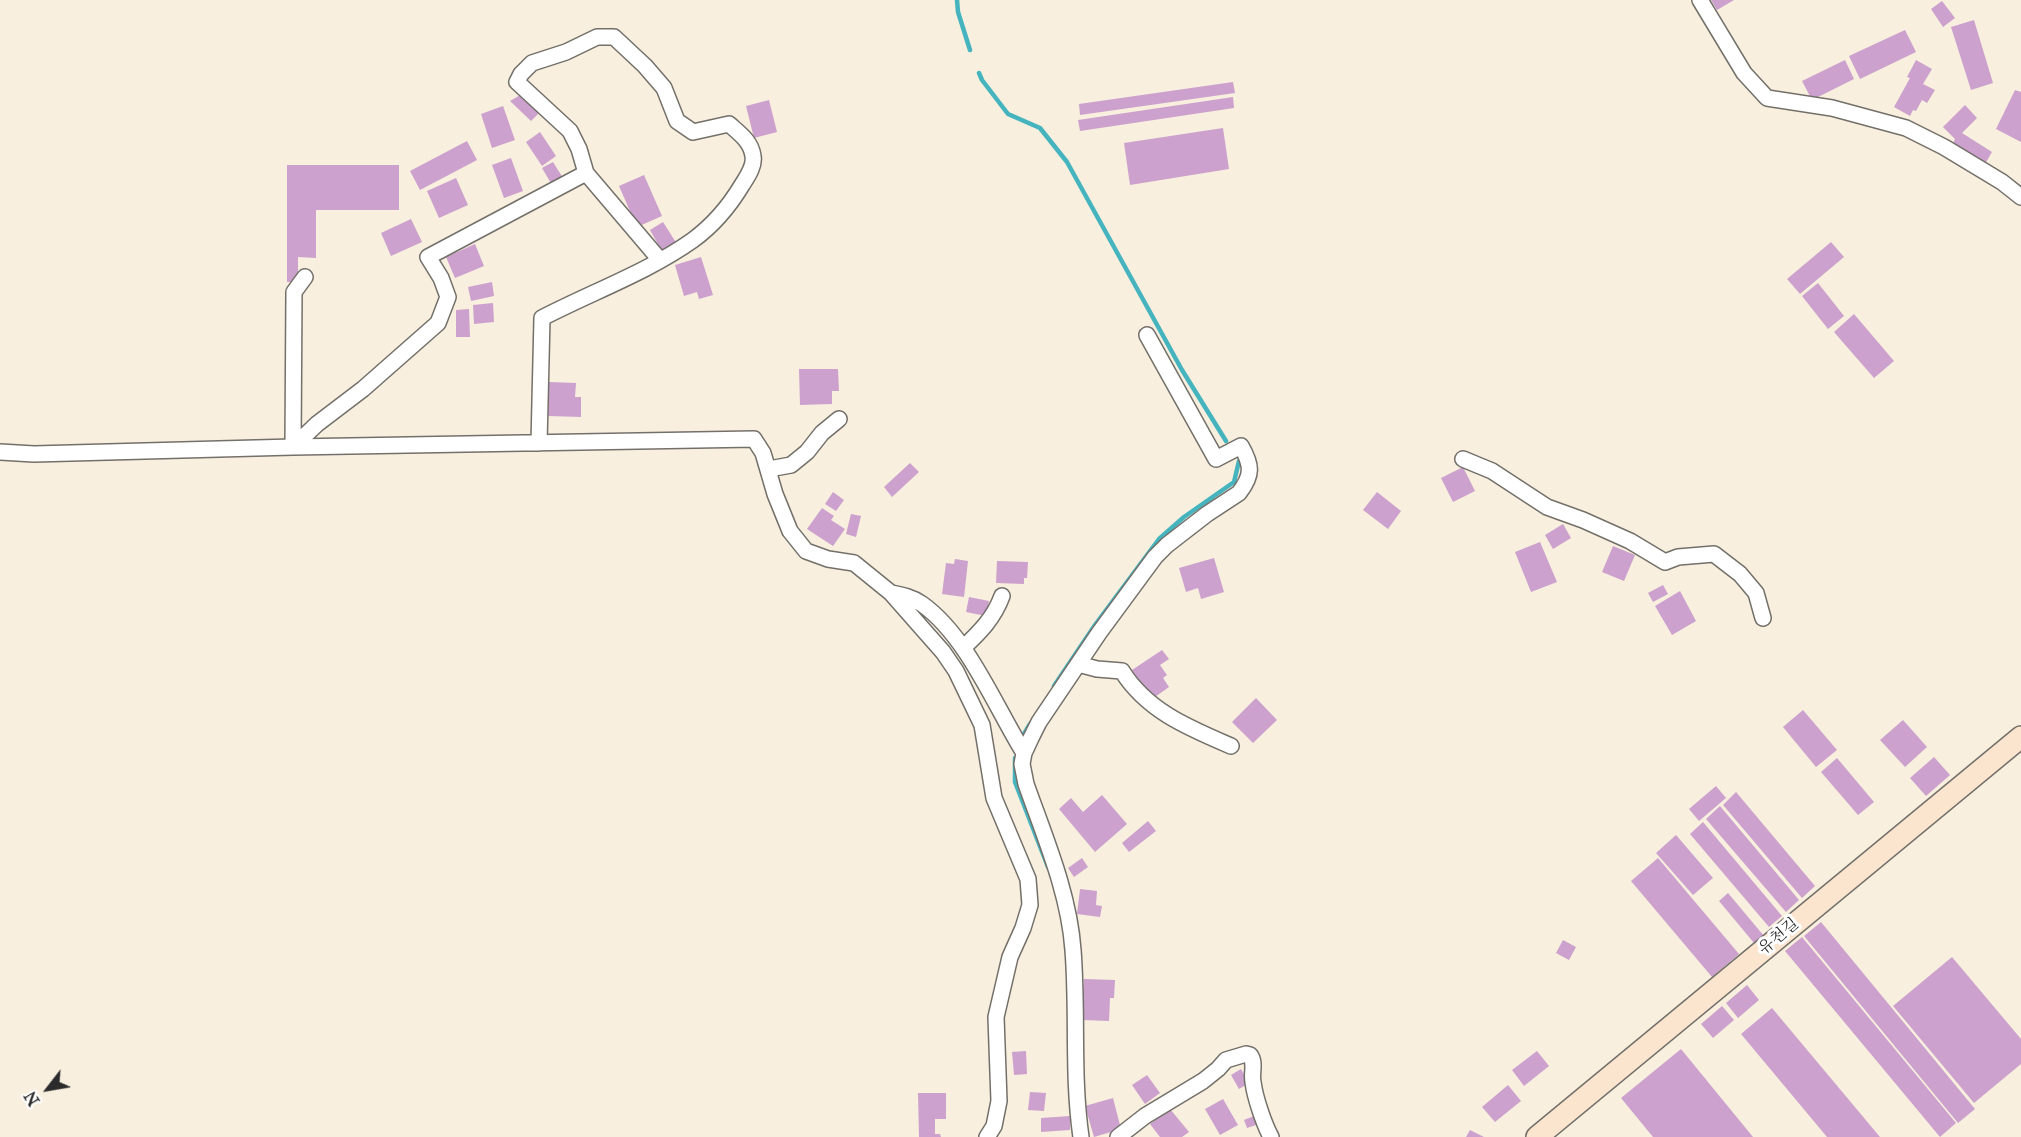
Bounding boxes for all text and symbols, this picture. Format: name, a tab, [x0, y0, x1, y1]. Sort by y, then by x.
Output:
street label: 유천길	[1755, 915, 1803, 959]
north arrow	[18, 1059, 78, 1119]
text: N	[21, 1088, 44, 1109]

